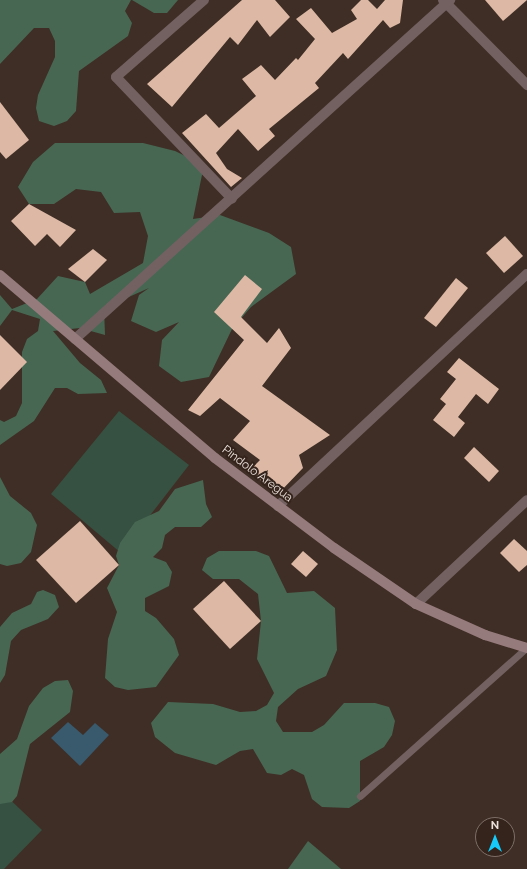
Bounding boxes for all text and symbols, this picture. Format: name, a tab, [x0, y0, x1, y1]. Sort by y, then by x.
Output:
street label: Pindolo Aregua	[219, 443, 295, 505]
north arrow	[475, 817, 515, 857]
text: N	[491, 819, 499, 832]

